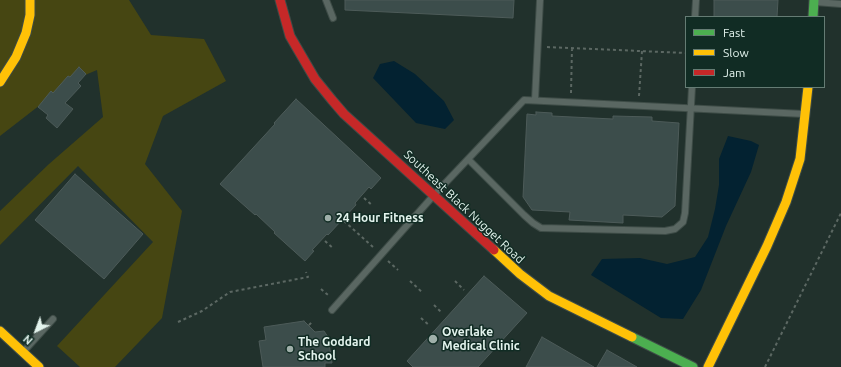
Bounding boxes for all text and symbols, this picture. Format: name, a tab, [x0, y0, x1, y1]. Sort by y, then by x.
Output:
legend	[685, 16, 825, 88]
text: Fast	[723, 26, 745, 39]
text: Slow	[723, 46, 749, 59]
text: Jam	[723, 66, 745, 79]
street label: Southeast Black Nugget Road	[401, 147, 527, 267]
place label: 24 Hour Fitness	[336, 211, 424, 225]
marker: 24 Hour Fitness	[323, 213, 333, 223]
north arrow	[16, 311, 56, 351]
place label: Overlake Medical Clinic	[442, 325, 520, 353]
text: N	[21, 333, 35, 347]
marker: Overlake Medical Clinic	[427, 333, 439, 345]
place label: The Goddard School	[298, 335, 370, 363]
marker: The Goddard School	[285, 344, 295, 354]

